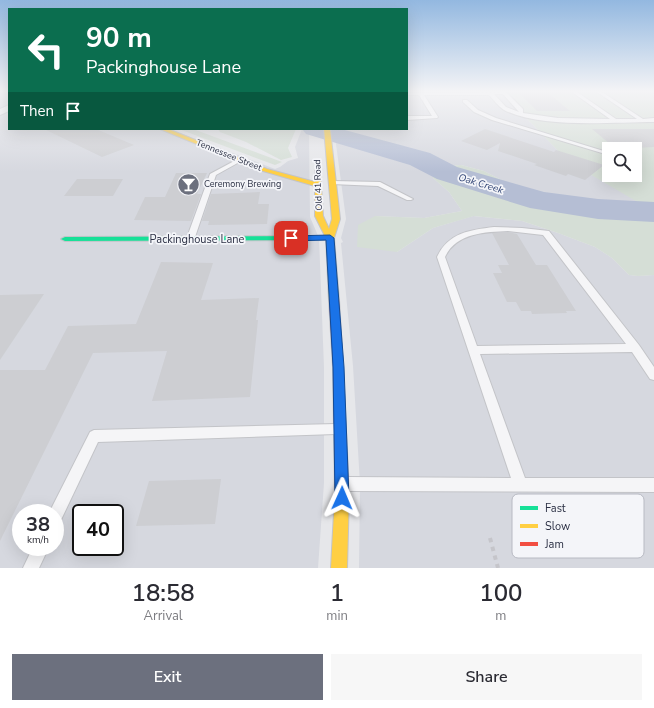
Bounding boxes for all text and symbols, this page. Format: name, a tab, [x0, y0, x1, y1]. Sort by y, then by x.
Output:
text: 90 m	[86, 19, 152, 57]
icon: left	[20, 24, 72, 76]
text: Packinghouse Lane	[86, 55, 241, 79]
icon: arrive	[62, 100, 84, 122]
text: Then	[20, 101, 54, 121]
street label: Tennessee Street	[194, 136, 264, 174]
map controls	[602, 142, 642, 182]
button: search	[602, 142, 642, 182]
street label: Old 41 Road	[311, 159, 325, 211]
water label: Oak Creek	[456, 170, 506, 198]
bar icon: Ceremony Brewing	[175, 171, 201, 197]
place label: Ceremony Brewing	[204, 178, 281, 190]
pin	[274, 221, 308, 255]
icon: arrive	[280, 227, 302, 249]
street label: Packinghouse Lane	[150, 232, 245, 247]
position arrow	[321, 477, 363, 519]
legend	[512, 494, 644, 558]
text: Fast	[545, 501, 566, 516]
speed limit sign: 40	[72, 504, 124, 556]
text: 38	[26, 511, 50, 538]
text: Slow	[545, 519, 570, 534]
text: km/h	[27, 533, 49, 547]
text: Jam	[544, 537, 564, 552]
text: 18:58	[131, 577, 195, 609]
text: 1	[330, 577, 344, 609]
text: 100	[479, 577, 522, 609]
text: Arrival	[144, 607, 183, 625]
text: min	[326, 607, 348, 625]
text: m	[495, 607, 506, 625]
button: Exit	[12, 654, 323, 700]
button: Share	[331, 654, 642, 700]

